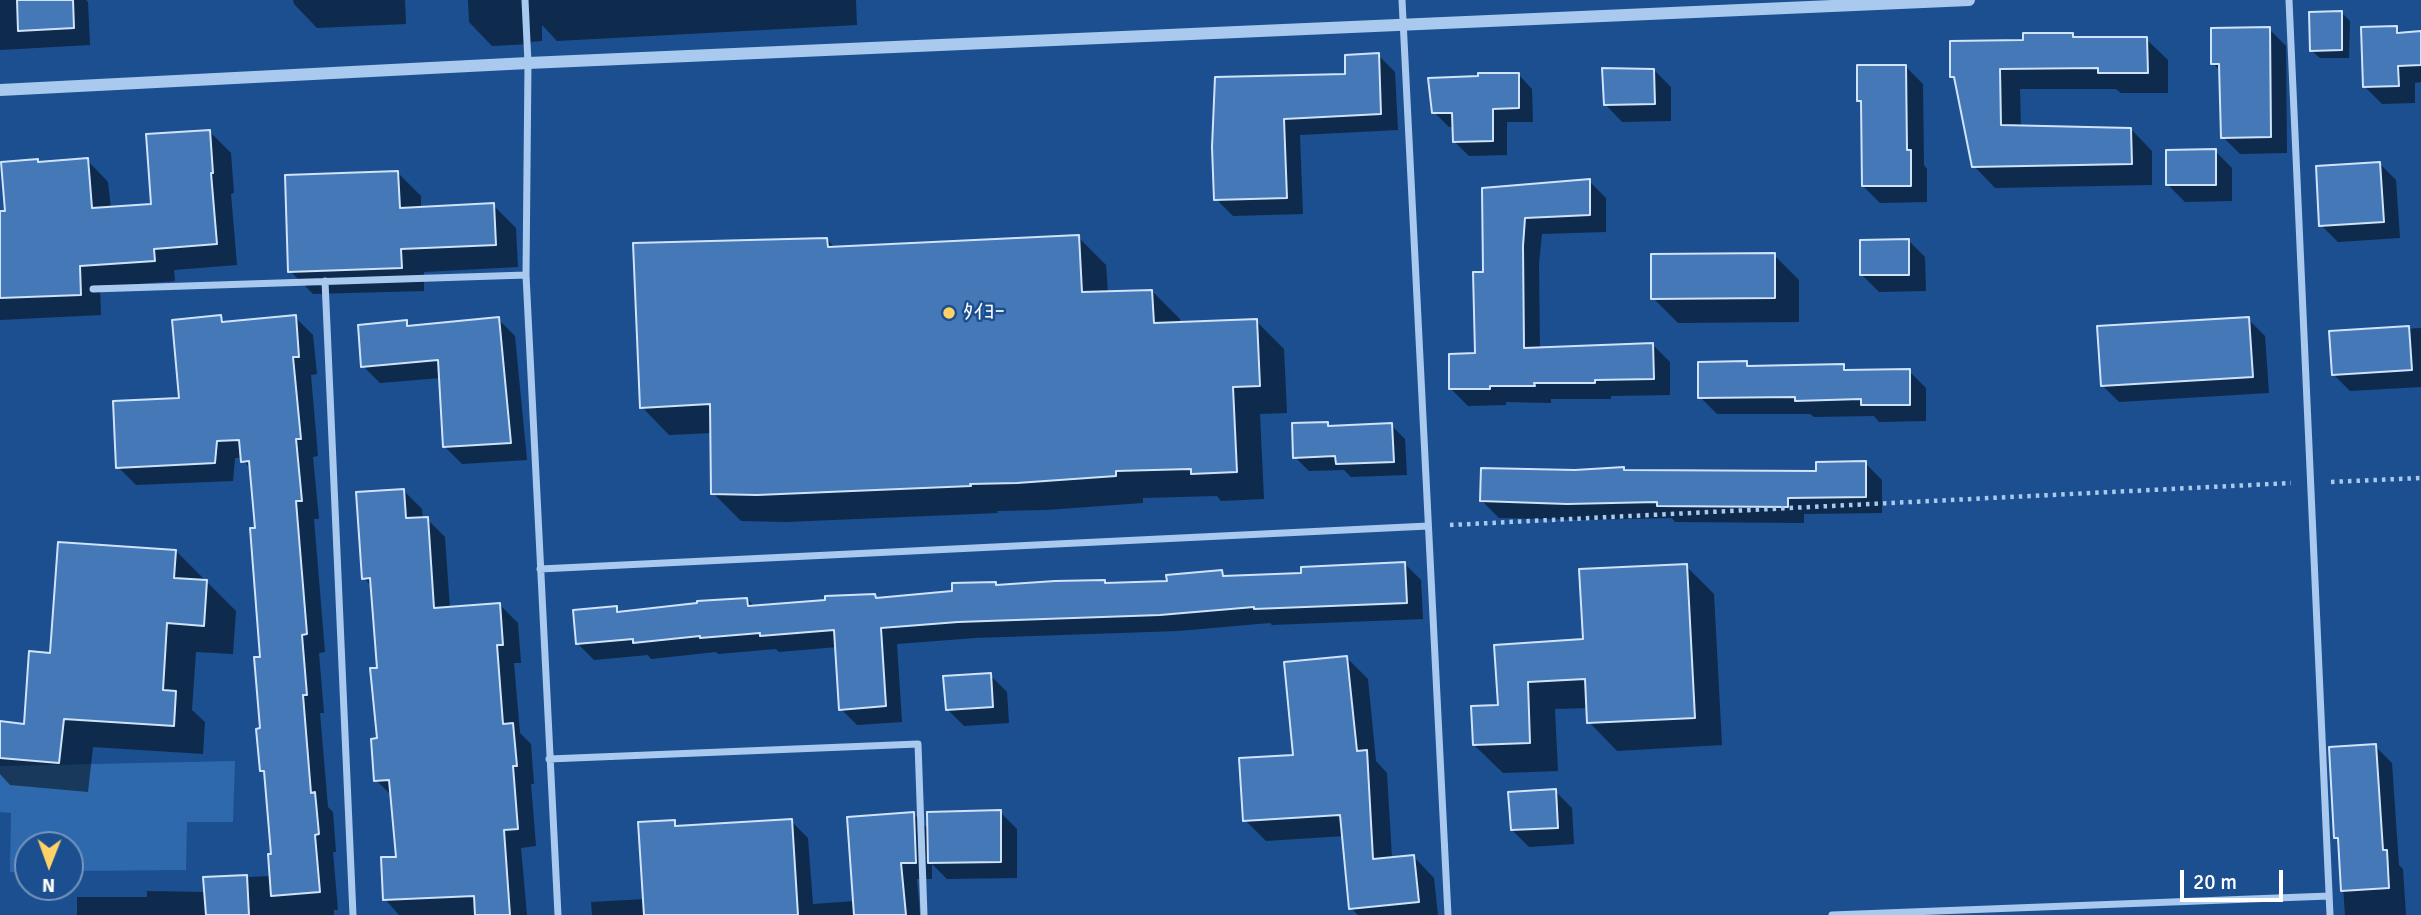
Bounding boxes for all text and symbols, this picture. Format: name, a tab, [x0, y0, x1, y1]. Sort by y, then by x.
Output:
place label: ﾀｲﾖｰ	[963, 300, 1005, 326]
marker: ﾀｲﾖｰ	[941, 305, 957, 321]
north arrow	[14, 831, 84, 901]
scale bar	[2183, 856, 2286, 900]
text: 20 m	[2193, 869, 2237, 895]
text: N	[42, 873, 55, 897]

